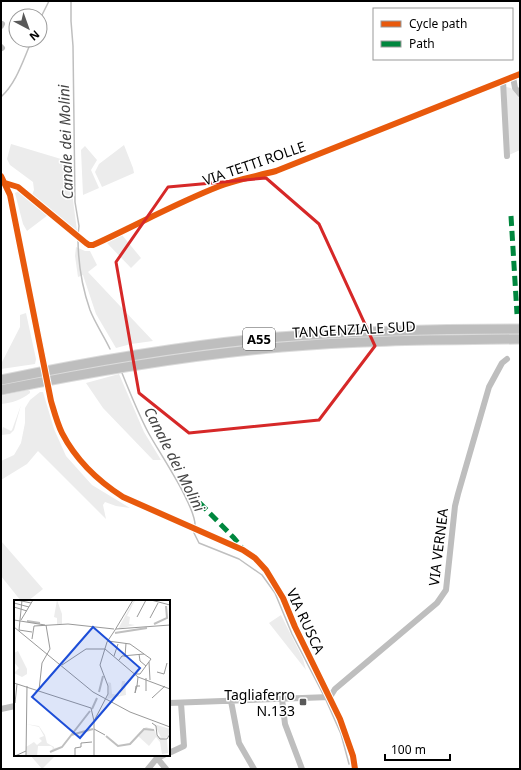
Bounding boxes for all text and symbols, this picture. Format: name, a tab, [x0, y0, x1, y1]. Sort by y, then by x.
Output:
north arrow	[8, 8, 48, 48]
legend	[373, 8, 513, 60]
text: Cycle path	[409, 15, 467, 32]
text: N	[27, 27, 43, 45]
text: Path	[409, 35, 435, 52]
water label: Canale dei Molini	[53, 83, 77, 200]
street label: VIA TETTI ROLLE	[200, 136, 308, 190]
street label: TANGENZIALE SUD	[292, 316, 416, 342]
road number: A55	[243, 328, 275, 350]
water label: Canale dei Molini	[140, 403, 211, 516]
street label: VIA VERNEA	[424, 507, 452, 587]
street label: VIA RUSCA	[283, 585, 329, 657]
inset map	[14, 600, 170, 756]
place label: Tagliaferro N.133	[224, 685, 295, 720]
marker: Tagliaferro N.133	[298, 697, 308, 707]
scale bar	[385, 736, 450, 762]
text: 100 m	[391, 741, 426, 758]

